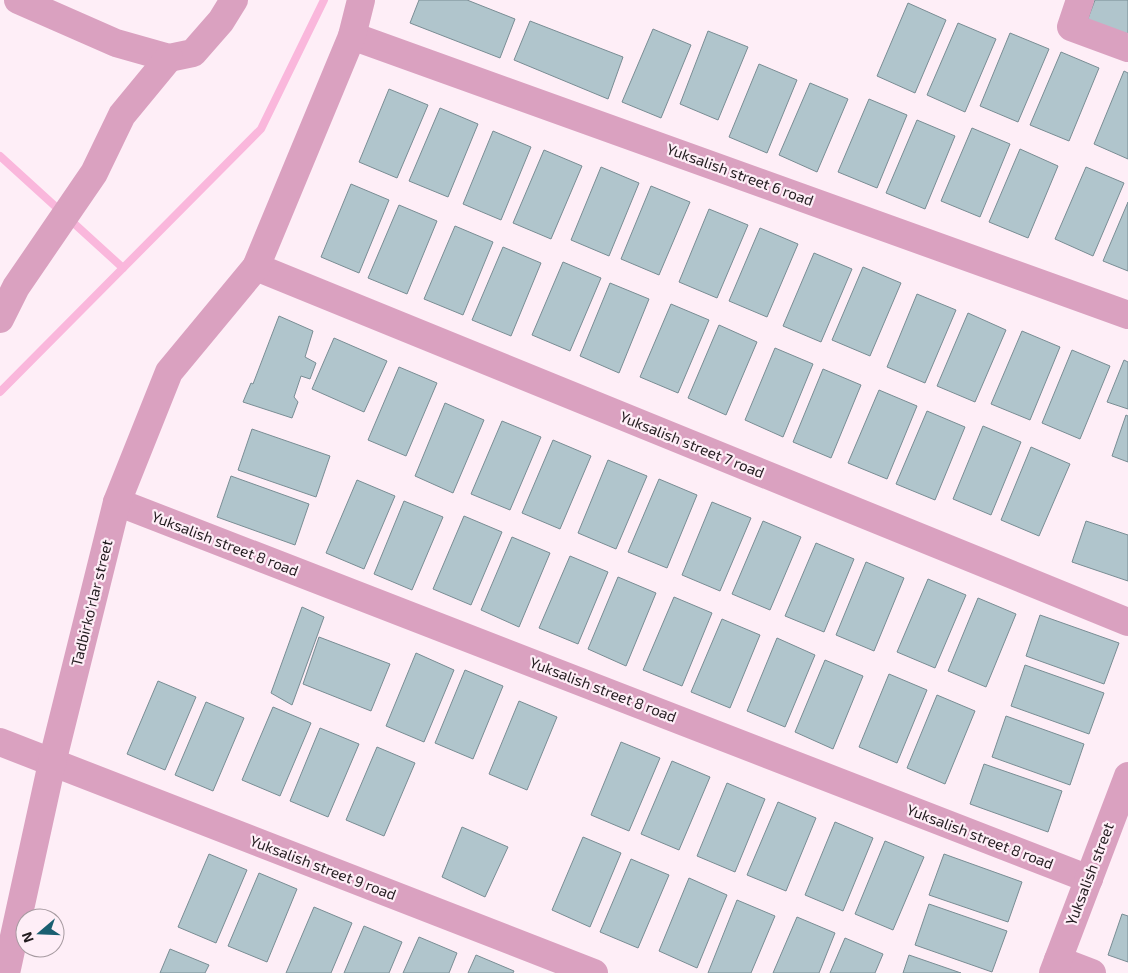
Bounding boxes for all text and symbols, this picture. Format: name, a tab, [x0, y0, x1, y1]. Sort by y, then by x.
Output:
street label: Yuksalish street 6 road	[664, 139, 816, 209]
street label: Yuksalish street 7 road	[618, 407, 767, 481]
street label: Yuksalish street 8 road	[150, 507, 301, 579]
street label: Tadbirko'rlar street	[67, 537, 116, 668]
street label: Yuksalish street 8 road	[528, 653, 679, 725]
street label: Yuksalish street 8 road	[905, 800, 1056, 872]
street label: Yuksalish street	[1061, 819, 1117, 928]
street label: Yuksalish street 9 road	[248, 831, 399, 903]
north arrow	[15, 908, 65, 958]
text: N	[18, 930, 37, 945]

